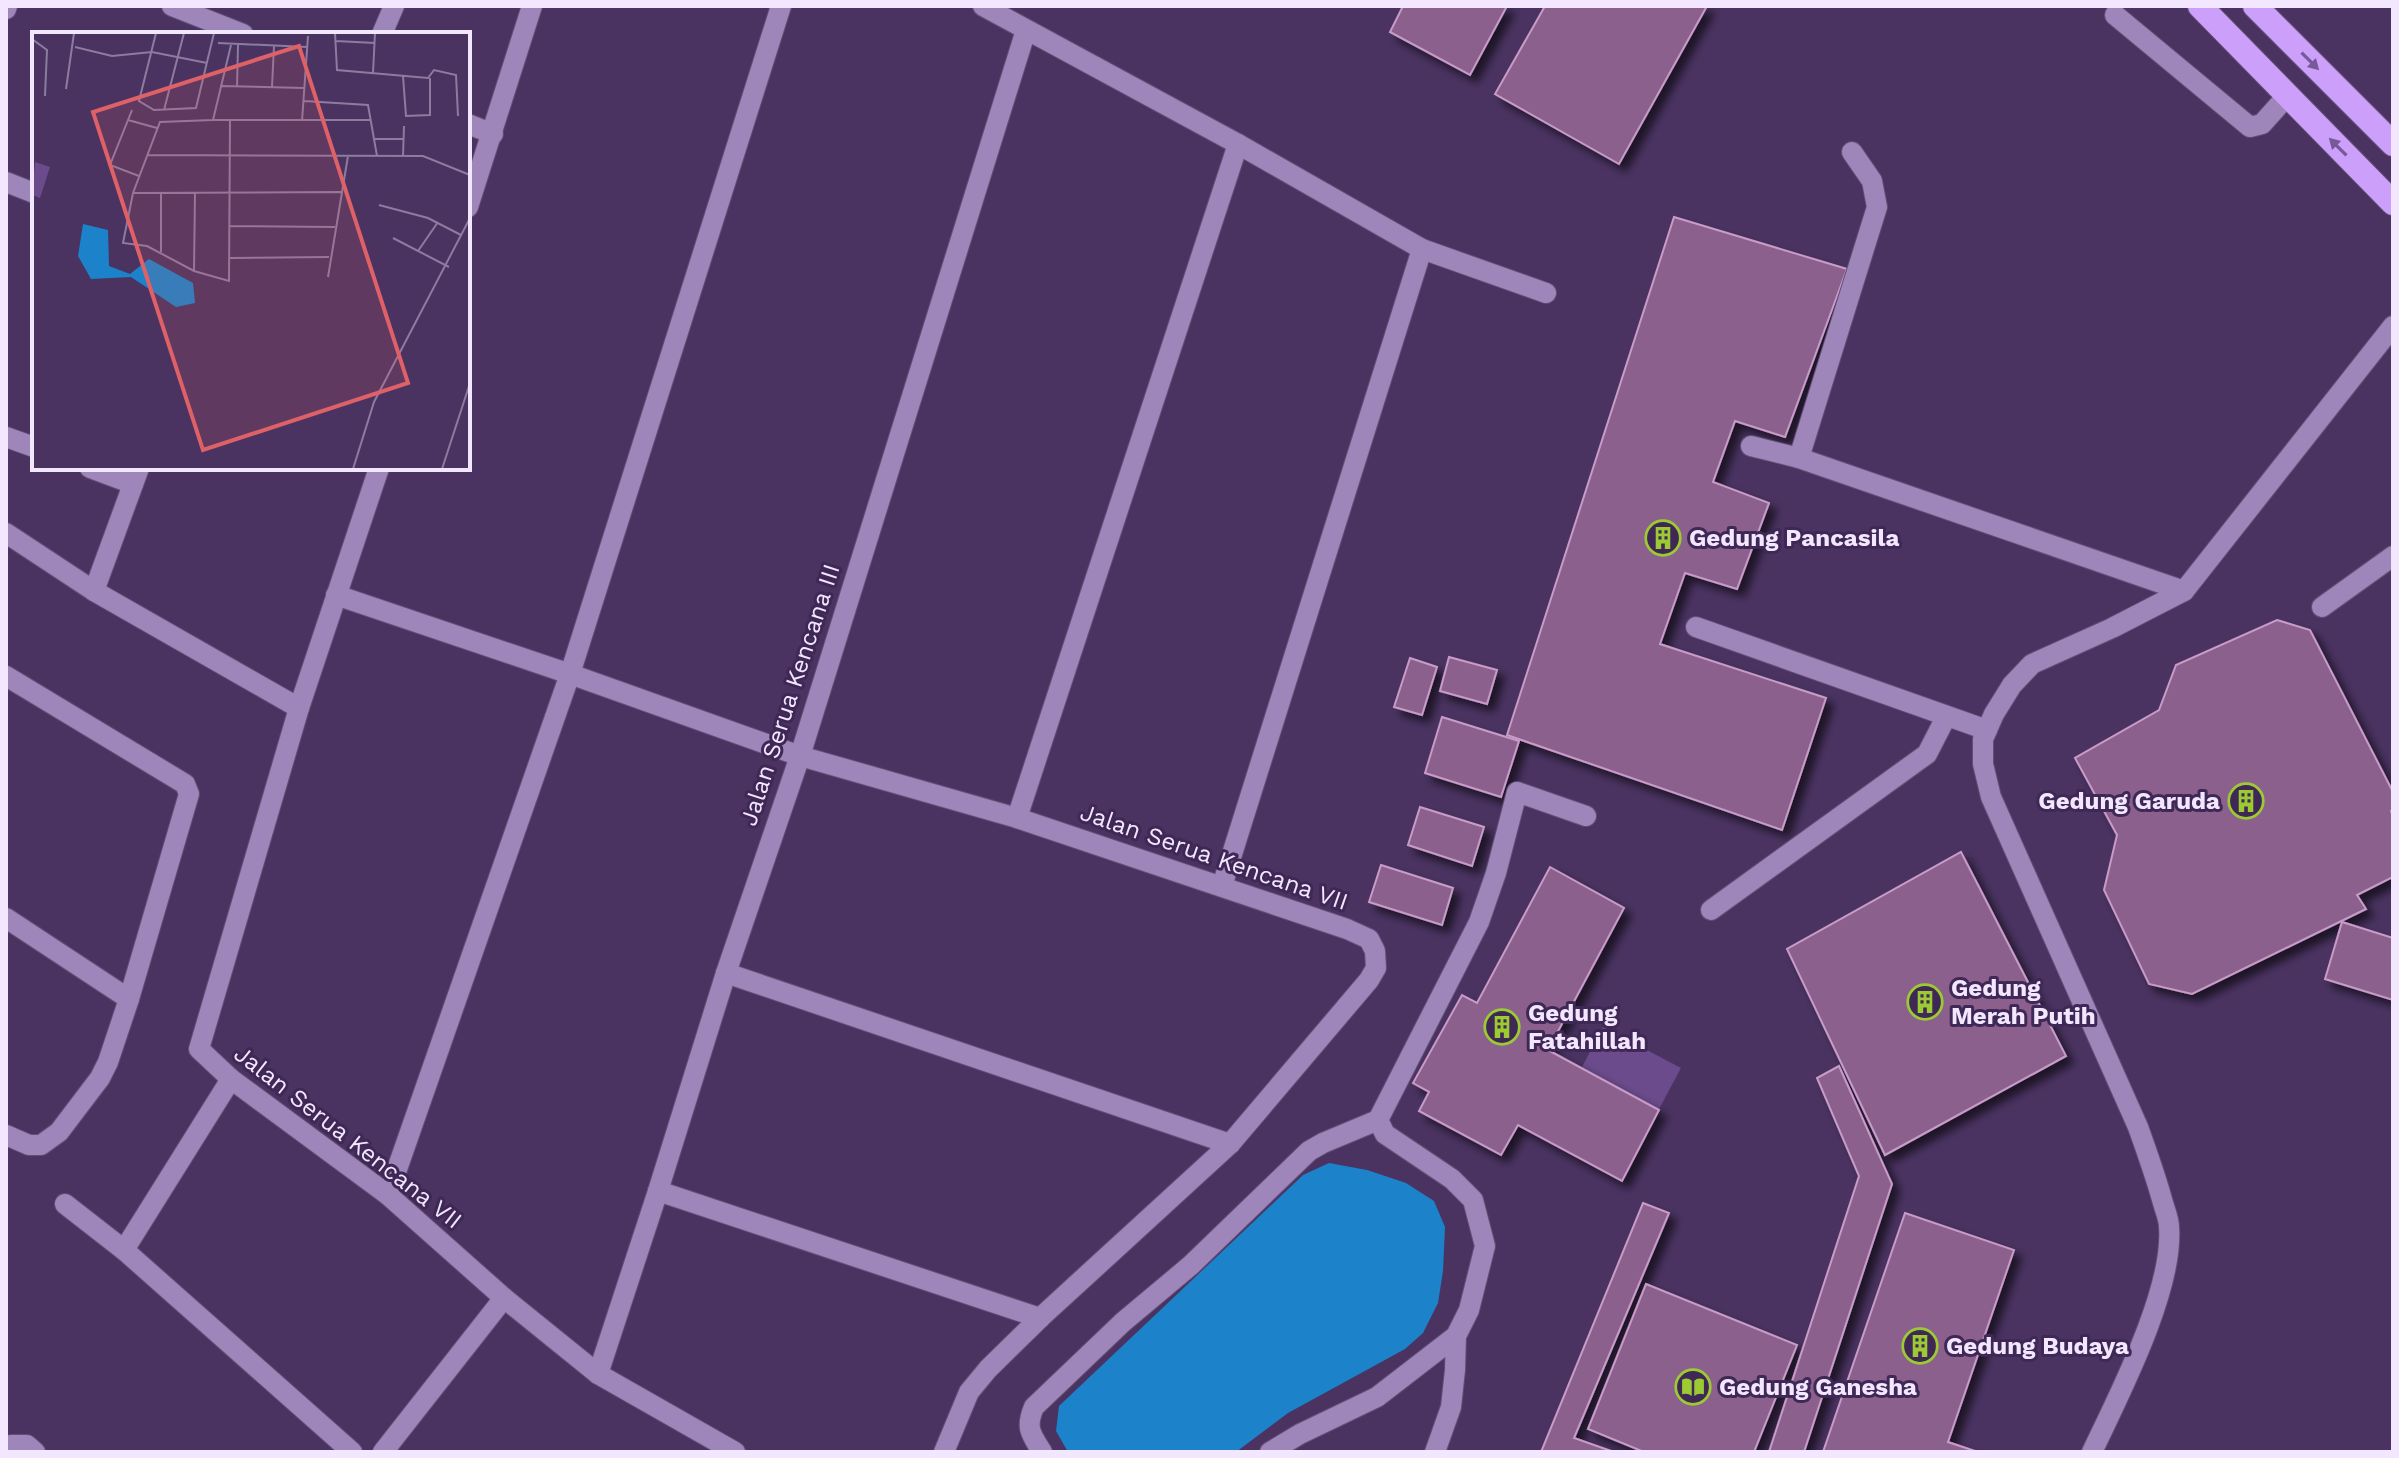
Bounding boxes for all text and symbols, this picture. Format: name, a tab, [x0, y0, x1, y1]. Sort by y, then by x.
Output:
inset map	[32, 32, 470, 470]
one-way arrow	[2300, 51, 2319, 70]
one-way arrow	[2329, 138, 2348, 157]
building icon: Gedung Pancasila	[1644, 519, 1682, 557]
place label: Gedung Pancasila	[1689, 524, 1899, 552]
street label: Jalan Serua Kencana III	[734, 561, 846, 829]
building icon: Gedung Garuda	[2227, 782, 2265, 820]
place label: Gedung Garuda	[2038, 787, 2220, 815]
street label: Jalan Serua Kencana VII	[1076, 798, 1352, 916]
place label: Gedung Merah Putih	[1951, 974, 2096, 1030]
building icon: Gedung Merah Putih	[1906, 983, 1944, 1021]
place label: Gedung Fatahillah	[1528, 999, 1646, 1055]
building icon: Gedung Fatahillah	[1483, 1008, 1521, 1046]
street label: Jalan Serua Kencana VII	[229, 1039, 467, 1235]
building icon: Gedung Budaya	[1901, 1327, 1939, 1365]
place label: Gedung Budaya	[1946, 1332, 2129, 1360]
library icon: Gedung Ganesha	[1674, 1368, 1712, 1406]
place label: Gedung Ganesha	[1719, 1373, 1917, 1401]

